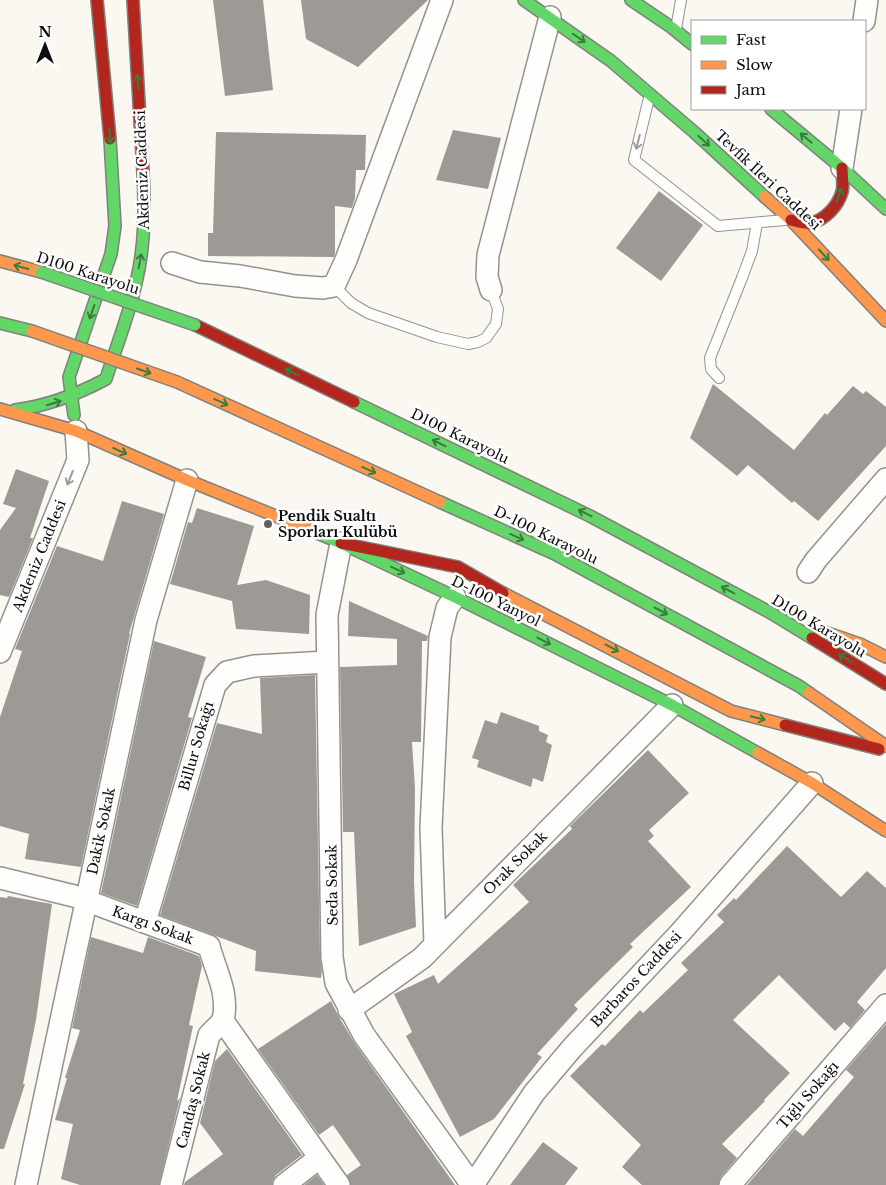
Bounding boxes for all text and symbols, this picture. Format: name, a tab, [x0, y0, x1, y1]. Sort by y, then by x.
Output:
north arrow	[20, 20, 70, 70]
legend	[691, 20, 866, 110]
text: N	[38, 23, 52, 41]
text: Fast	[736, 30, 767, 49]
one-way arrow	[571, 32, 585, 43]
text: Slow	[736, 55, 773, 74]
one-way arrow	[134, 74, 143, 90]
text: Jam	[734, 80, 766, 99]
street label: Akdeniz Caddesi	[131, 110, 153, 231]
street label: Tevfik İleri Caddesi	[711, 126, 825, 234]
one-way arrow	[105, 127, 115, 143]
one-way arrow	[633, 133, 643, 149]
one-way arrow	[800, 133, 813, 144]
one-way arrow	[697, 135, 710, 147]
one-way arrow	[835, 187, 844, 203]
street label: D100 Karayolu	[34, 248, 142, 298]
one-way arrow	[818, 249, 830, 261]
one-way arrow	[136, 254, 146, 270]
one-way arrow	[13, 261, 29, 271]
one-way arrow	[87, 304, 96, 319]
one-way arrow	[135, 367, 151, 376]
one-way arrow	[285, 367, 300, 376]
one-way arrow	[46, 397, 62, 407]
one-way arrow	[213, 398, 228, 408]
street label: D100 Karayolu	[408, 404, 513, 468]
one-way arrow	[432, 437, 447, 447]
one-way arrow	[112, 446, 127, 456]
one-way arrow	[361, 465, 376, 475]
one-way arrow	[65, 470, 75, 485]
street label: Akdeniz Caddesi	[8, 497, 70, 616]
street label: D-100 Karayolu	[491, 502, 602, 568]
place label: Pendik Sualtı Sporları Kulübü	[278, 507, 398, 541]
one-way arrow	[578, 508, 593, 517]
marker: Pendik Sualtı Sporları Kulübü	[262, 518, 274, 530]
one-way arrow	[509, 532, 524, 542]
one-way arrow	[390, 566, 405, 575]
street label: D-100 Yanyol	[448, 572, 544, 631]
one-way arrow	[721, 585, 736, 594]
street label: D100 Karayolu	[768, 591, 870, 662]
one-way arrow	[654, 607, 668, 617]
one-way arrow	[536, 637, 551, 647]
one-way arrow	[604, 644, 618, 654]
one-way arrow	[838, 653, 852, 663]
street label: Billur Sokağı	[175, 699, 217, 793]
one-way arrow	[749, 713, 765, 723]
street label: Dakik Sokak	[83, 785, 119, 876]
street label: Orak Sokak	[479, 827, 551, 899]
street label: Seda Sokak	[322, 844, 342, 926]
street label: Kargı Sokak	[110, 902, 197, 948]
street label: Barbaros Caddesi	[587, 927, 685, 1031]
street label: Candaş Sokak	[172, 1049, 214, 1150]
street label: Tığlı Sokağı	[773, 1057, 843, 1133]

